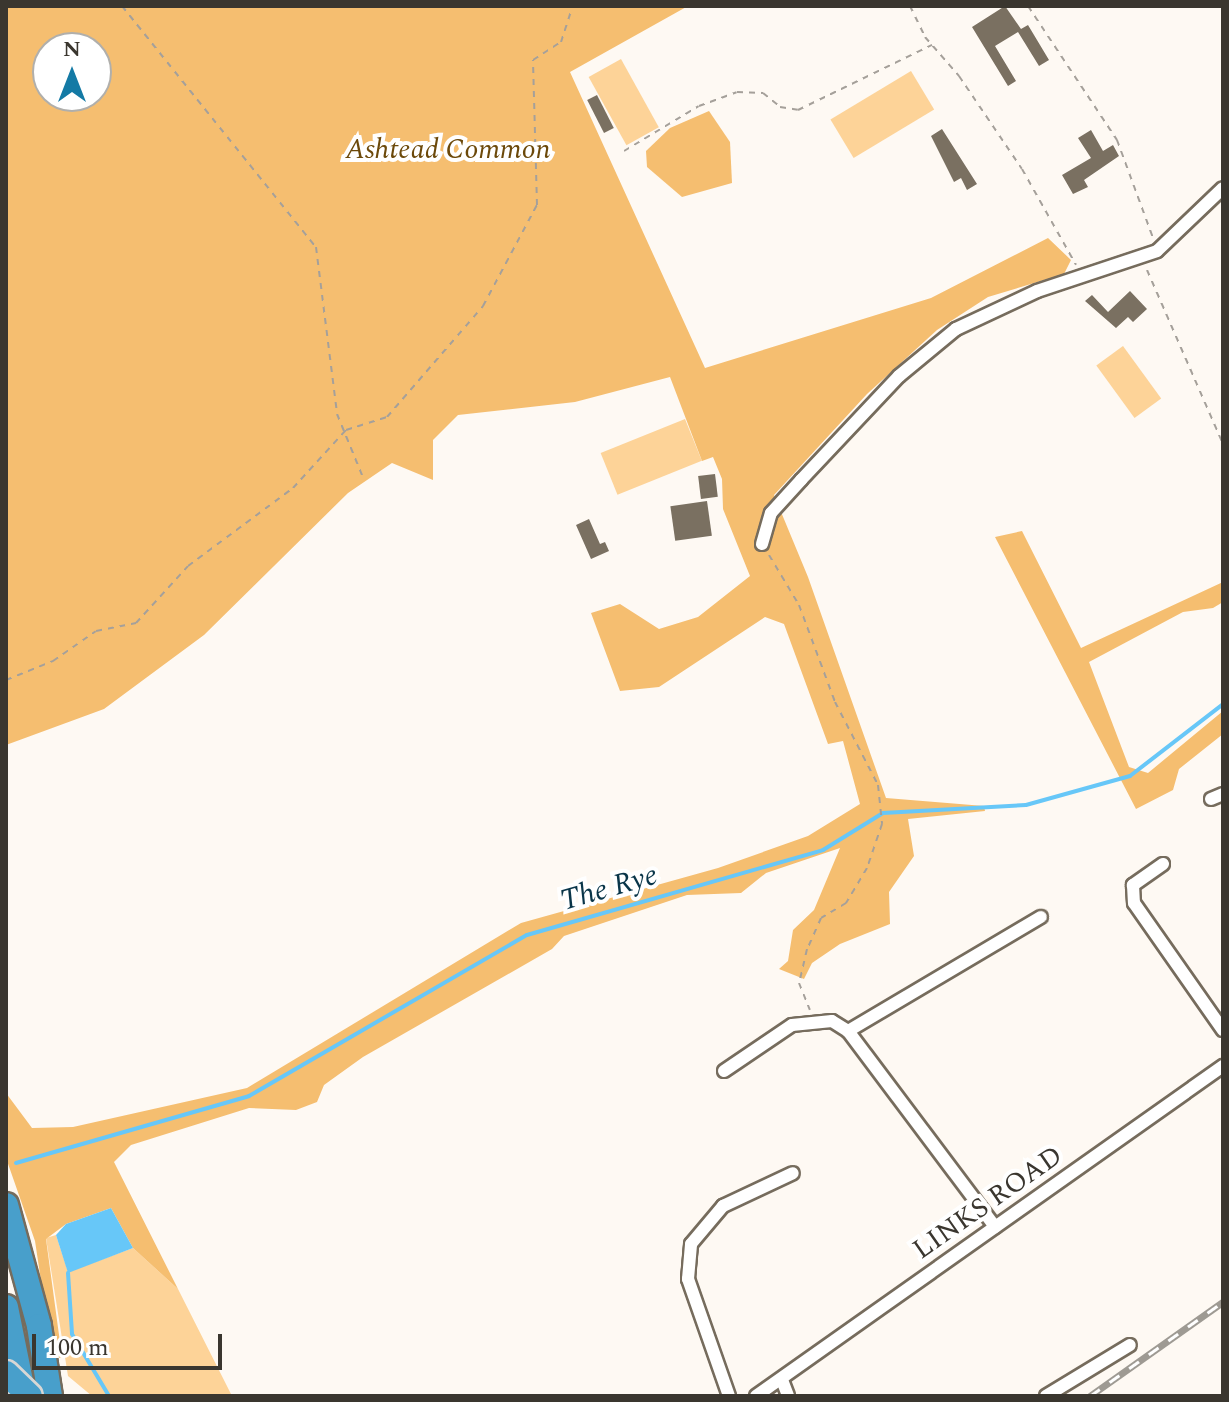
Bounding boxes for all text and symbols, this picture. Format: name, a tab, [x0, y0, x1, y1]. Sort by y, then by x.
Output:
north arrow	[32, 32, 112, 112]
text: N	[63, 33, 81, 66]
park label: Ashtead Common	[345, 133, 551, 167]
water label: The Rye	[556, 857, 662, 919]
street label: LINKS ROAD	[907, 1139, 1069, 1267]
scale bar	[36, 1318, 226, 1368]
text: 100 m	[46, 1330, 109, 1366]

